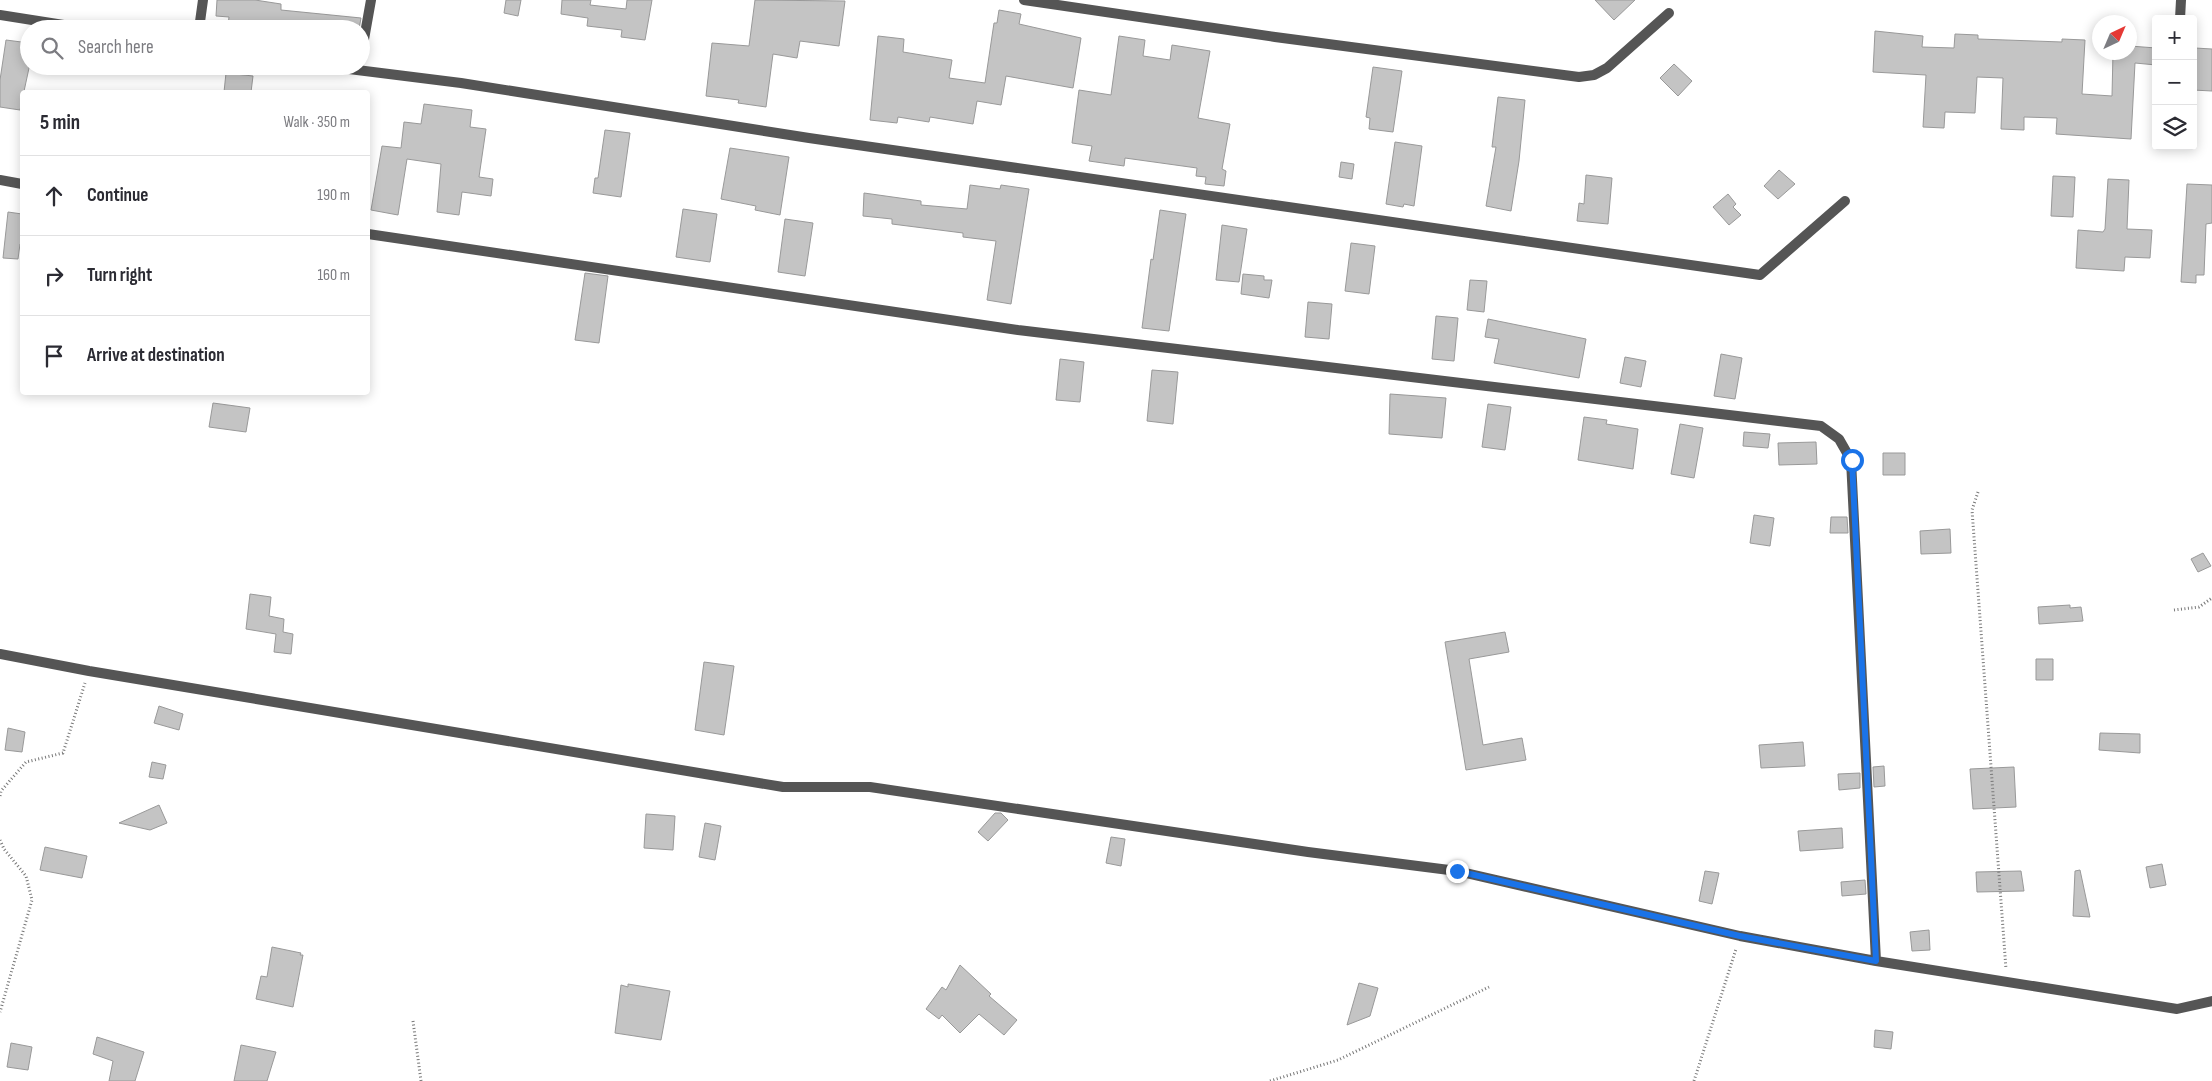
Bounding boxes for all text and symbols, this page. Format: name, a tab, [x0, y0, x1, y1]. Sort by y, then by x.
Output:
north arrow	[2092, 15, 2137, 60]
map controls	[2152, 15, 2197, 150]
button: +	[2152, 15, 2197, 60]
search box	[20, 20, 370, 75]
icon: search	[38, 34, 66, 62]
text: Search here	[78, 36, 154, 59]
button: −	[2152, 60, 2197, 105]
button: layers	[2152, 105, 2197, 150]
text: 5 min	[40, 110, 80, 135]
text: Walk · 350 m	[283, 113, 350, 132]
icon: ahead	[40, 182, 68, 210]
text: Continue	[87, 184, 148, 207]
text: 190 m	[317, 186, 350, 205]
icon: right	[40, 262, 68, 290]
text: Turn right	[87, 264, 152, 287]
text: 160 m	[317, 266, 350, 285]
icon: arrive	[40, 342, 68, 370]
text: Arrive at destination	[87, 344, 225, 367]
route start	[1841, 449, 1864, 472]
route end	[1446, 860, 1469, 883]

